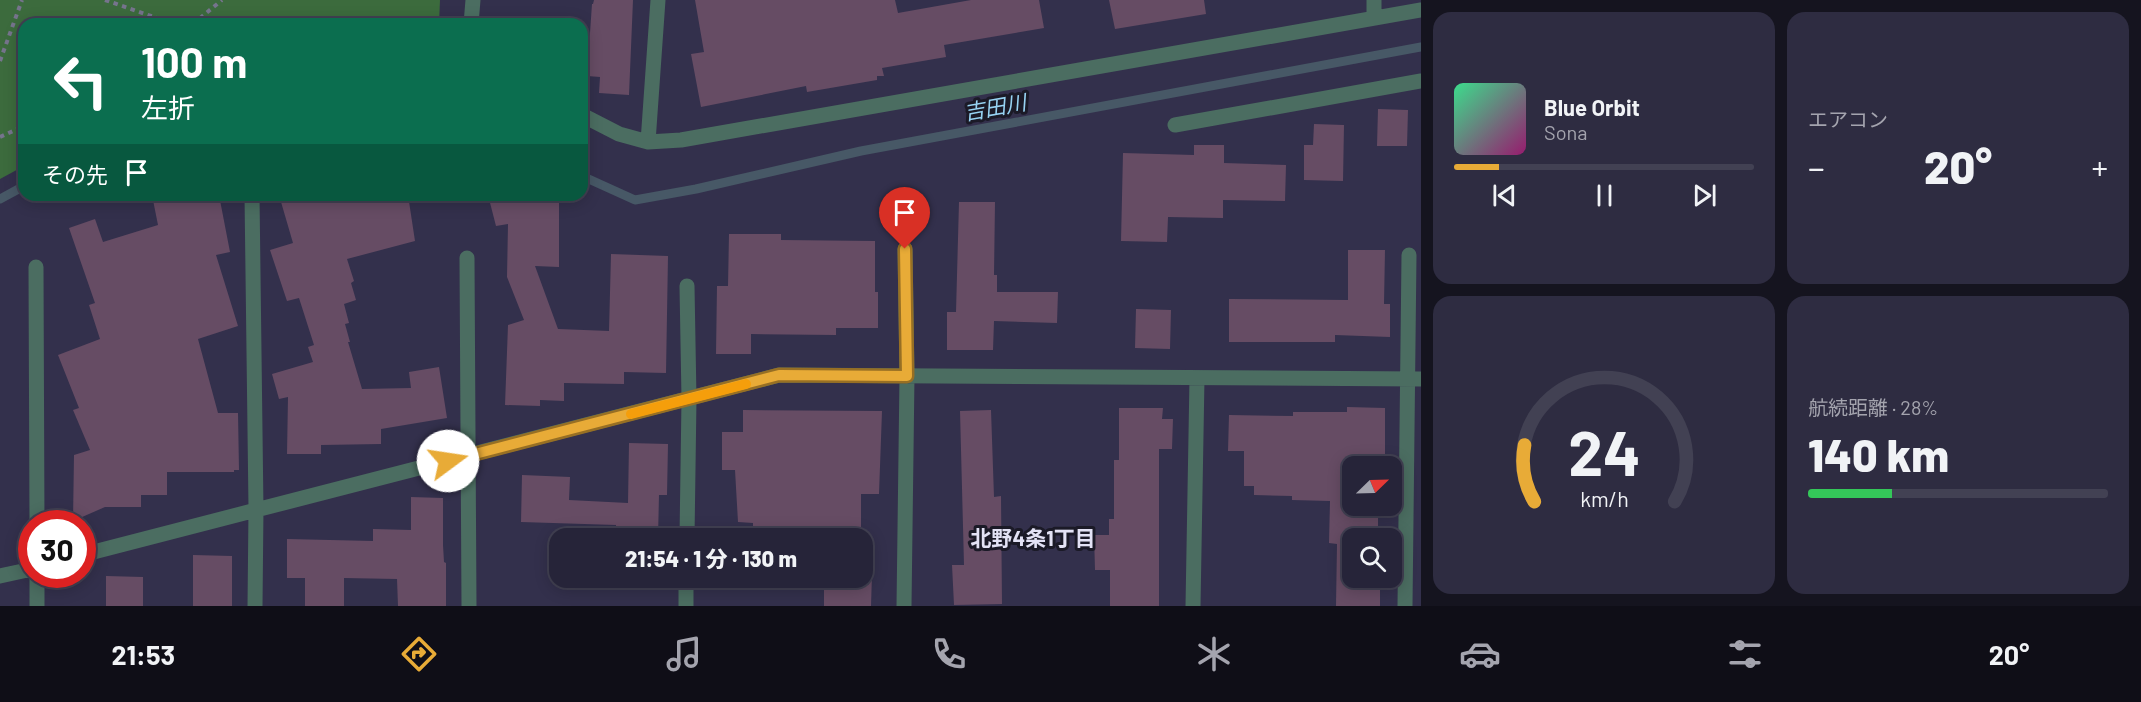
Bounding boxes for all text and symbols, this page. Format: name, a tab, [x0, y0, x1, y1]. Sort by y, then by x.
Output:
text: 100 m	[141, 36, 247, 86]
icon: left	[42, 42, 120, 120]
water label: 吉田川	[962, 88, 1030, 124]
text: 左折	[141, 91, 195, 123]
text: Blue Orbit	[1544, 94, 1640, 120]
text: エアコン	[1808, 107, 1888, 131]
text: Sona	[1544, 120, 1588, 144]
text: 20°	[1924, 139, 1992, 193]
text: −	[1808, 147, 1825, 187]
text: +	[2092, 147, 2108, 187]
icon: arrive	[120, 156, 153, 189]
text: その先	[42, 161, 108, 187]
icon: previous	[1488, 179, 1521, 212]
icon: pause	[1588, 179, 1621, 212]
icon: next	[1688, 179, 1721, 212]
pin	[879, 187, 930, 249]
icon: arrive	[888, 196, 921, 229]
text: 航続距離 · 28%	[1808, 395, 1938, 419]
text: 24	[1568, 414, 1640, 488]
text: 140 km	[1808, 427, 1949, 481]
position arrow	[416, 429, 480, 493]
north arrow	[1342, 456, 1402, 516]
map controls	[1342, 456, 1402, 588]
text: km/h	[1580, 486, 1628, 511]
speed limit sign: 30	[18, 510, 96, 588]
district label: 北野4条1丁目	[970, 525, 1096, 550]
button: search	[1342, 528, 1402, 588]
text: 21:54 · 1 分 · 130 m	[625, 545, 797, 571]
icon: directions	[398, 633, 440, 675]
icon: music	[663, 633, 705, 675]
icon: phone	[928, 633, 970, 675]
icon: climate	[1193, 633, 1235, 675]
icon: car	[1459, 633, 1501, 675]
icon: filters	[1724, 633, 1766, 675]
text: 21:53	[112, 638, 175, 670]
text: 20°	[1989, 638, 2029, 670]

